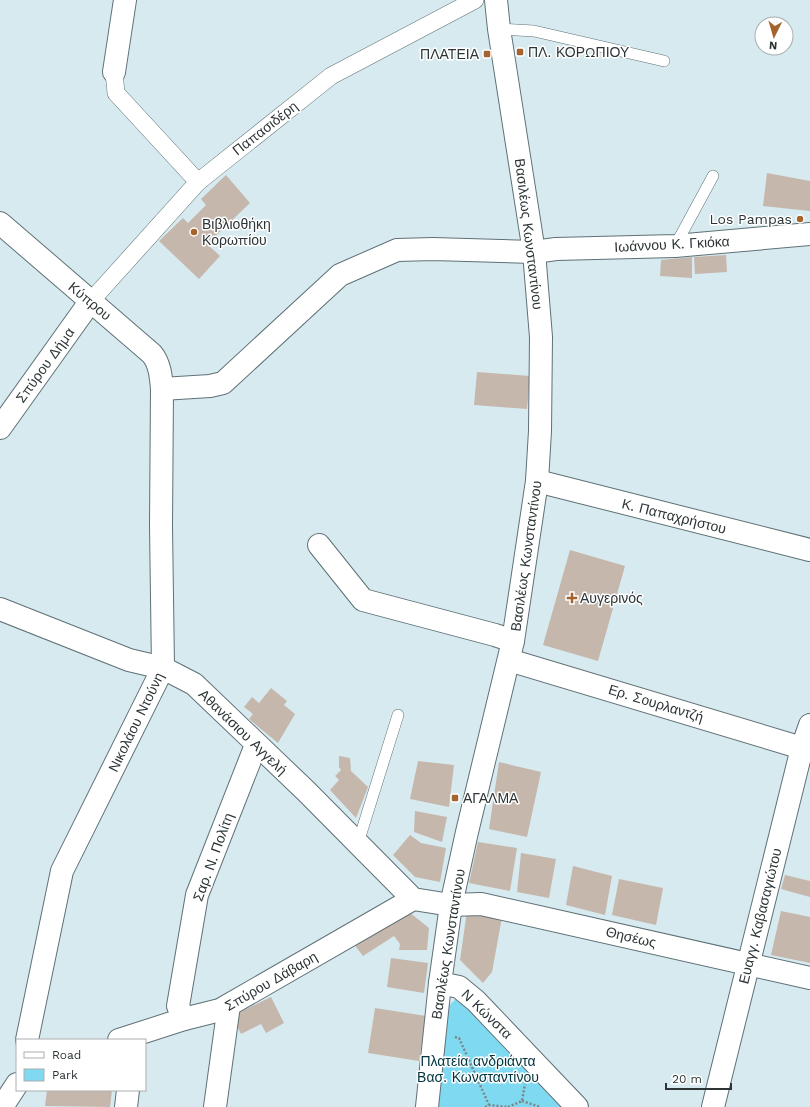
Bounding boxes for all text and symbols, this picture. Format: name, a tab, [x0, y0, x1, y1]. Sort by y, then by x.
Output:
north arrow	[754, 16, 794, 56]
text: N	[769, 39, 778, 52]
place label: ΠΛ. ΚΟΡΩΠΙΟΥ	[528, 44, 630, 60]
place label: ΠΛΑΤΕΙΑ	[420, 46, 480, 62]
marker: ΠΛ. ΚΟΡΩΠΙΟΥ	[515, 47, 525, 57]
marker: ΠΛΑΤΕΙΑ	[482, 49, 492, 59]
street label: Παπασιδέρη	[229, 98, 301, 158]
street label: Βασιλέως Κωνσταντίνου	[512, 158, 546, 310]
place label: Los Pampas	[709, 211, 792, 227]
marker: Los Pampas	[795, 214, 805, 224]
place label: Βιβλιοθήκη Κορωπίου	[202, 216, 271, 248]
marker: Βιβλιοθήκη Κορωπίου	[189, 227, 199, 237]
street label: Ιωάννου Κ. Γκιόκα	[614, 233, 730, 255]
street label: Κύπρου	[65, 279, 115, 323]
street label: Σπύρου Δήμα	[12, 324, 78, 406]
street label: Βασιλέως Κωνσταντίνου	[507, 480, 545, 632]
street label: Κ. Παπαχρήστου	[620, 495, 728, 537]
place label: Αυγερινός	[580, 590, 643, 606]
marker: Αυγερινός	[567, 593, 577, 603]
street label: Νικολάου Ντούνη	[105, 670, 167, 774]
street label: Ερ. Σουρλαντζή	[607, 681, 705, 725]
street label: Αθανάσιου Αγγελή	[196, 686, 290, 778]
place label: ΑΓΑΛΜΑ	[463, 790, 519, 806]
marker: ΑΓΑΛΜΑ	[450, 793, 460, 803]
street label: Σαρ. Ν. Πολίτη	[190, 811, 236, 903]
street label: Ευαγγ. Καβασαγιώτου	[735, 846, 785, 986]
street label: Βασιλέως Κωνσταντίνου	[428, 868, 468, 1020]
street label: Θησέως	[604, 923, 658, 951]
street label: Σπύρου Δάβαρη	[222, 948, 320, 1014]
street label: Ν Κώνστα	[458, 986, 516, 1042]
legend	[16, 1039, 146, 1091]
text: Road	[52, 1048, 81, 1062]
park label: Πλατεία ανδριάντα Βασ. Κωνσταντίνου	[417, 1053, 539, 1085]
scale bar	[666, 1065, 731, 1091]
text: Park	[52, 1068, 78, 1082]
text: 20 m	[672, 1072, 702, 1086]

